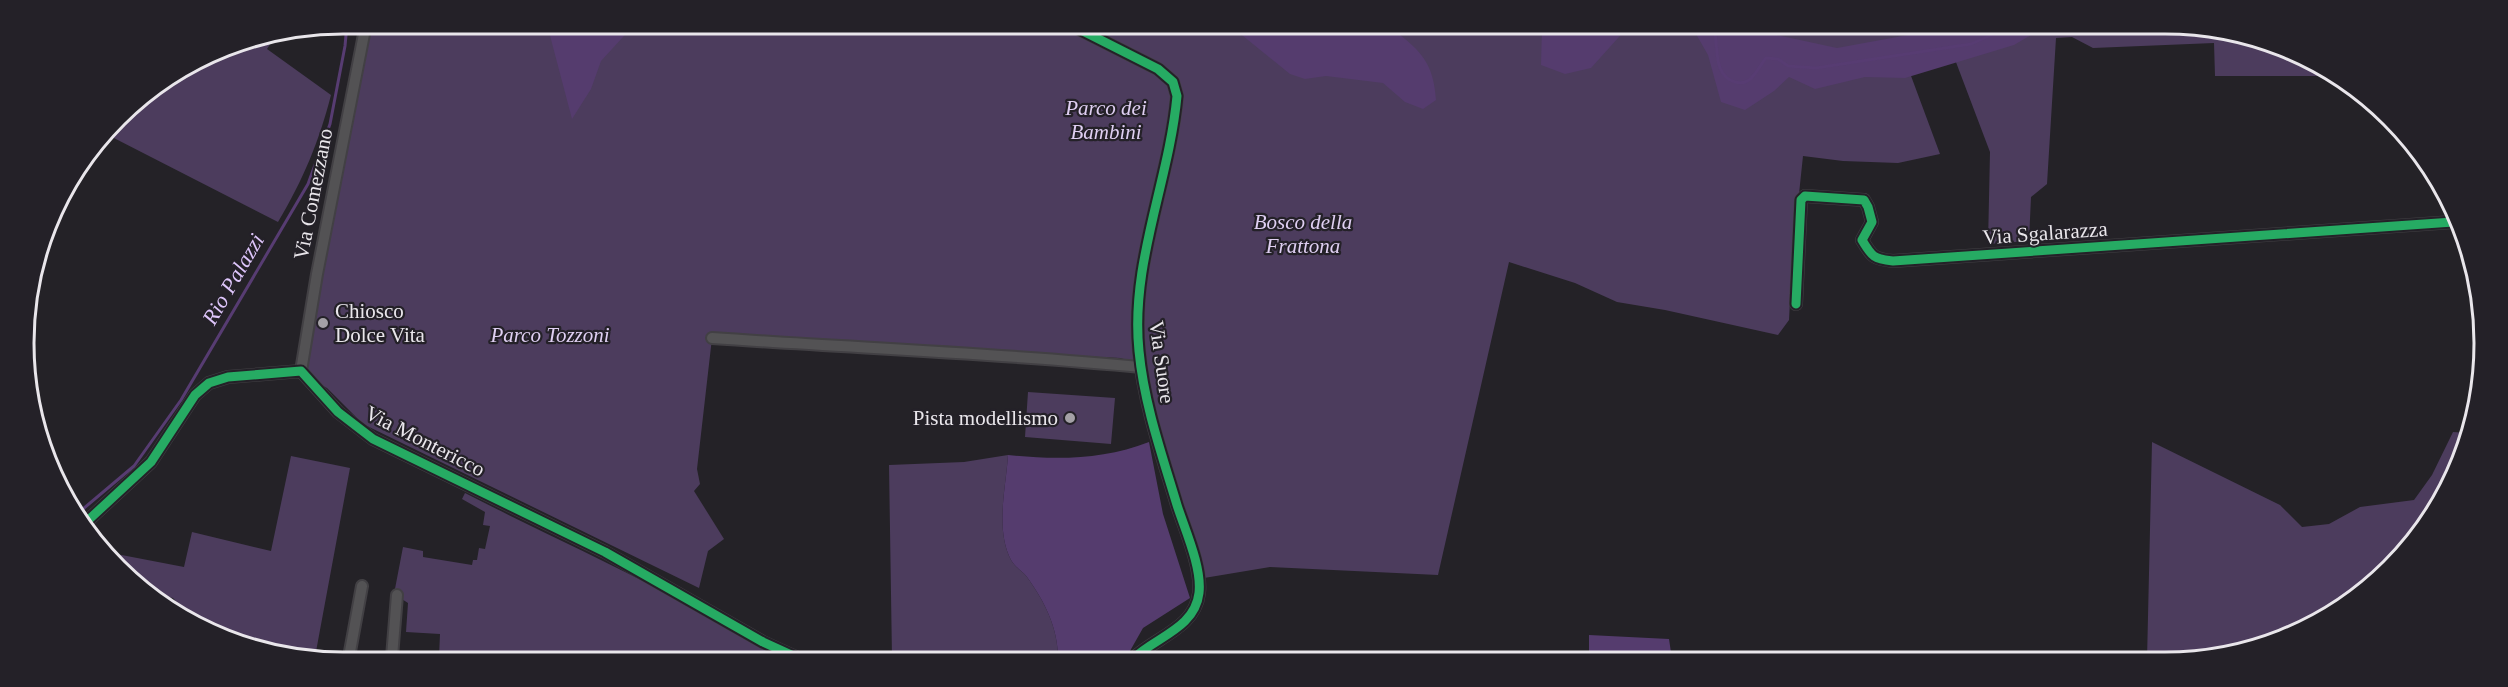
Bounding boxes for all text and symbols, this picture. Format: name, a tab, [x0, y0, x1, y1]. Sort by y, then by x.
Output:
park label: Parco dei Bambini	[1064, 96, 1147, 144]
street label: Via Comezzano	[288, 126, 338, 262]
park label: Bosco della Frattona	[1254, 210, 1352, 258]
street label: Via Sgalarazza	[1982, 217, 2109, 249]
water label: Rio Palazzi	[196, 229, 269, 330]
place label: Chiosco Dolce Vita	[335, 299, 426, 347]
marker: Chiosco Dolce Vita	[316, 316, 330, 330]
street label: Via Suore	[1144, 319, 1180, 405]
park label: Parco Tozzoni	[489, 323, 610, 347]
street label: Via Montericco	[361, 401, 489, 481]
place label: Pista modellismo	[913, 406, 1058, 430]
marker: Pista modellismo	[1063, 411, 1077, 425]

